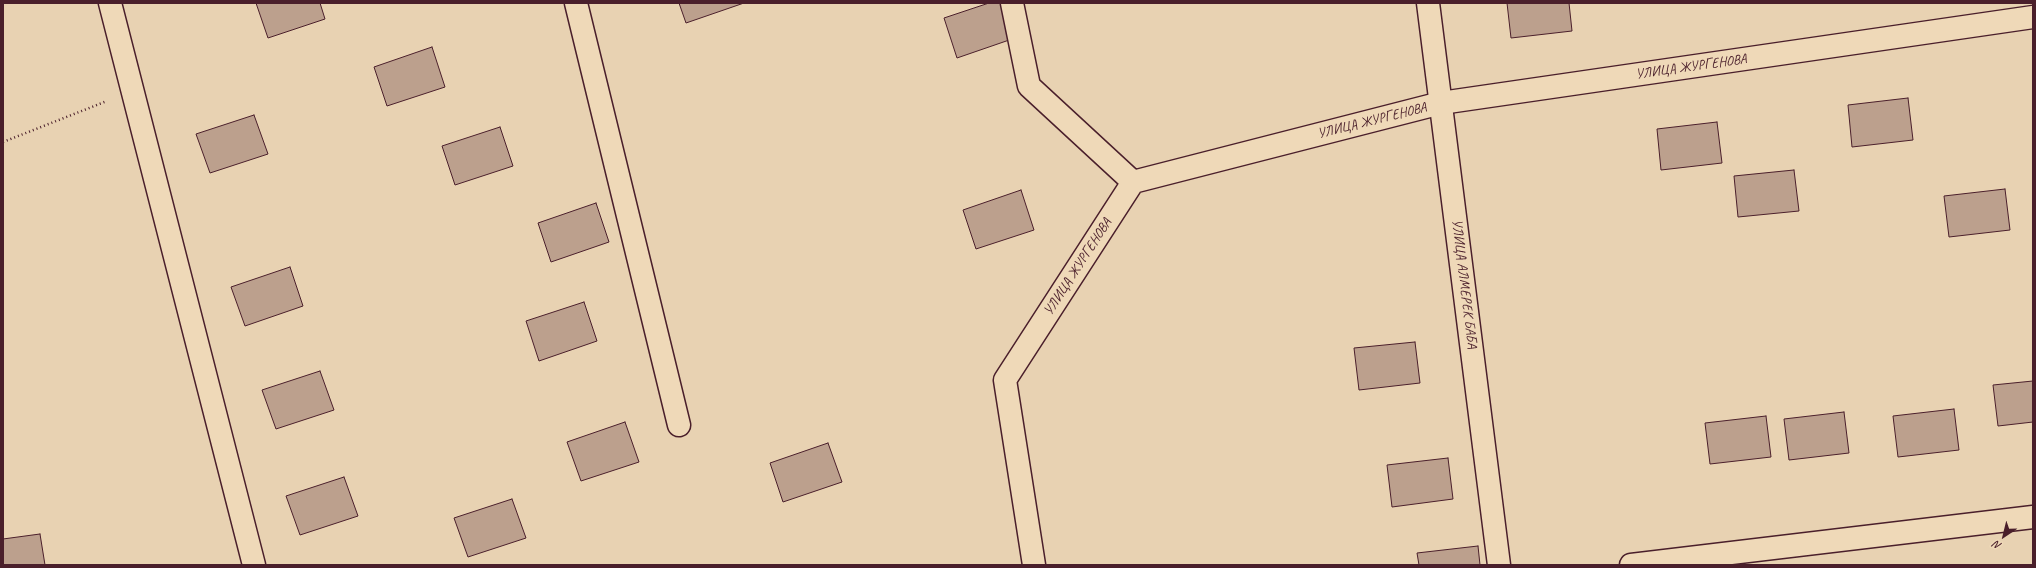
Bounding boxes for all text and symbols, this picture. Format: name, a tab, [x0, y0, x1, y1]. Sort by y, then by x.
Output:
street label: УЛИЦА ЖУРГЕНОВА	[1634, 51, 1748, 83]
street label: УЛИЦА ЖУРГЕНОВА	[1316, 99, 1428, 143]
street label: УЛИЦА ЖУРГЕНОВА	[1040, 216, 1116, 318]
street label: УЛИЦА АЛМЕРЕК БАБА	[1448, 218, 1480, 350]
north arrow	[1984, 516, 2024, 556]
text: N	[1990, 538, 2004, 554]

